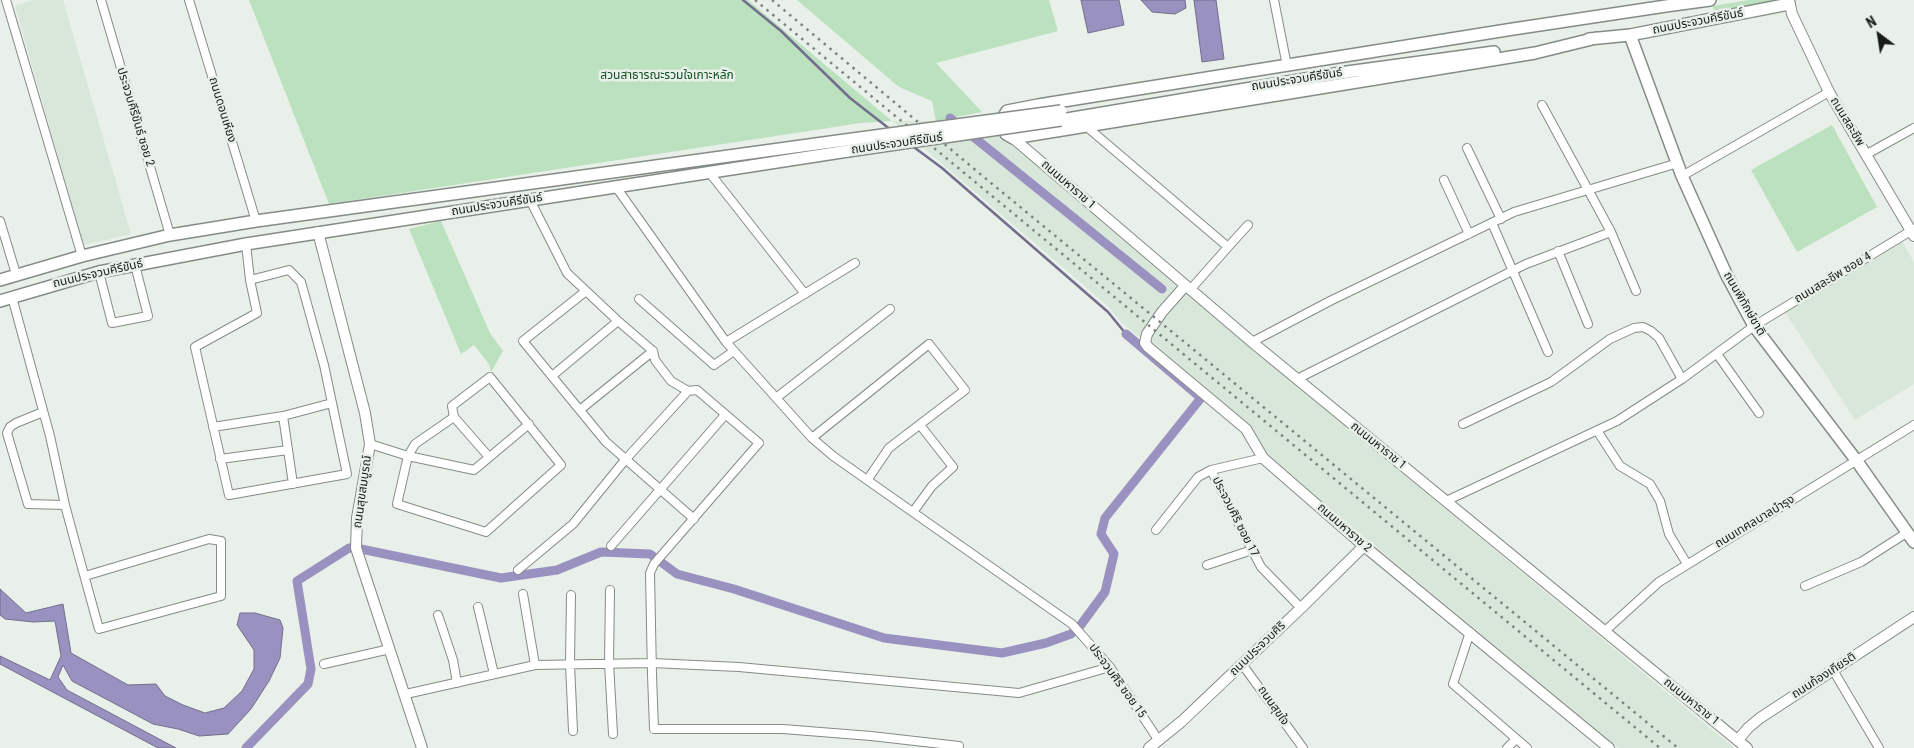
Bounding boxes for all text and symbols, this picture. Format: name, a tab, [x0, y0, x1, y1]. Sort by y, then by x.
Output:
street label: ถนนประจวบคีรีขันธ์	[1651, 6, 1745, 38]
north arrow	[1854, 10, 1904, 60]
text: N	[1863, 13, 1879, 31]
street label: ประจวบคีรีขันธ์ ซอย 2	[113, 66, 157, 168]
street label: ถนนประจวบคีรีขันธ์	[1250, 66, 1344, 94]
park label: สวนสาธารณะรวมใจเกาะหลัก	[600, 69, 734, 83]
street label: ถนนดอนเหียง	[205, 76, 239, 144]
street label: ถนนสละชีพ	[1827, 95, 1867, 149]
street label: ถนนประจวบคีรีขันธ์	[850, 130, 944, 158]
street label: ถนนมหาราช 1	[1038, 158, 1098, 212]
street label: ถนนประจวบคีรีขันธ์	[450, 191, 544, 219]
street label: ถนนสละชีพ ซอย 4	[1792, 249, 1874, 307]
street label: ถนนประจวบคีรีขันธ์	[51, 257, 145, 291]
street label: ถนนพิทักษ์ชาติ	[1720, 269, 1768, 339]
street label: ถนนมหาราช 1	[1347, 419, 1409, 473]
street label: ถนนสุขสมบูรณ์	[351, 455, 375, 529]
street label: ประจวบศิริ ซอย 17	[1209, 474, 1261, 560]
street label: ถนนเทศลบาลบำรุง	[1712, 493, 1798, 551]
street label: ถนนมหาราช 2	[1314, 501, 1374, 555]
street label: ถนนประจวบศิริ	[1227, 619, 1289, 679]
street label: ประจวบศิริ ซอย 15	[1085, 641, 1149, 721]
street label: ถนนก้องเกียรติ	[1789, 650, 1859, 702]
street label: ถนนมหาราช 1	[1660, 675, 1722, 729]
street label: ถนนสุขใจ	[1254, 683, 1292, 729]

